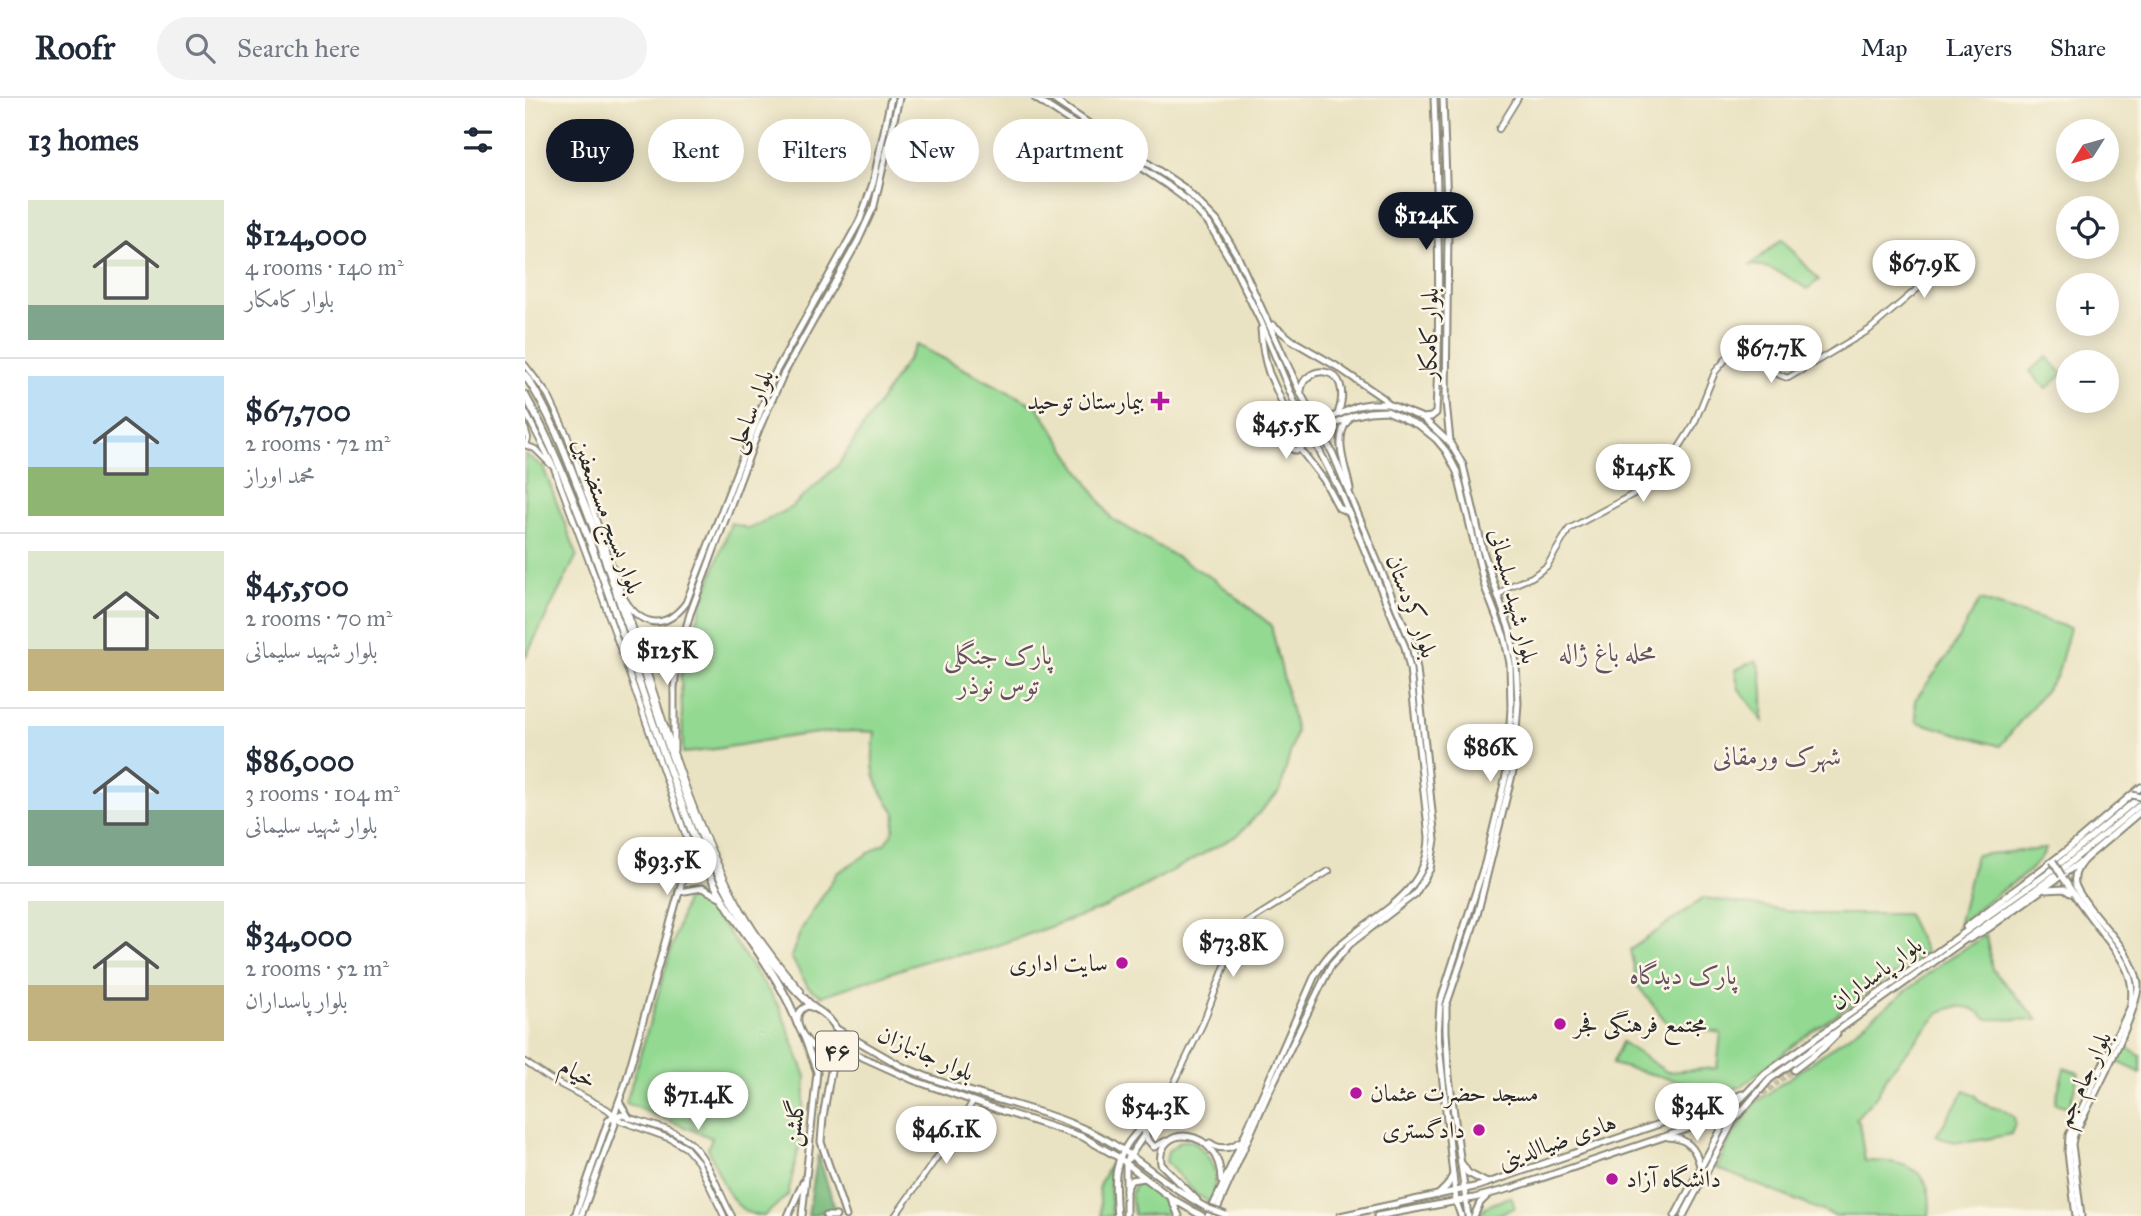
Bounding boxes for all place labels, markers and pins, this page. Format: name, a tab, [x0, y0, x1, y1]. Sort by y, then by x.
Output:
pin: $124K	[1377, 192, 1475, 252]
pin: $67.9K	[1867, 240, 1981, 300]
pin: $67.7K	[1714, 326, 1828, 385]
place label: بیمارستان توحید	[1027, 386, 1144, 416]
marker: بیمارستان توحید	[1150, 391, 1170, 411]
pin: $45.5K	[1229, 402, 1343, 461]
pin: $145K	[1594, 444, 1692, 504]
pin: $125K	[618, 628, 716, 687]
pin: $86K	[1449, 724, 1531, 784]
pin: $93.5K	[610, 838, 724, 897]
pin: $73.8K	[1176, 920, 1290, 979]
place label: سایت اداری	[1009, 948, 1108, 978]
marker: سایت اداری	[1114, 955, 1130, 971]
place label: مجتمع فرهنگی فجر	[1571, 1009, 1707, 1046]
marker: مجتمع فرهنگی فجر	[1552, 1016, 1568, 1032]
pin: $71.4K	[641, 1072, 755, 1132]
place label: مسجد حضرت عثمان	[1370, 1078, 1539, 1109]
pin: $54.3K	[1098, 1084, 1212, 1143]
pin: $34K	[1656, 1084, 1738, 1143]
marker: مسجد حضرت عثمان	[1348, 1085, 1364, 1101]
pin: $46.1K	[889, 1107, 1003, 1166]
place label: دادگستری	[1382, 1115, 1465, 1145]
marker: دادگستری	[1471, 1122, 1487, 1138]
place label: دانشگاه آزاد	[1626, 1164, 1721, 1194]
marker: دانشگاه آزاد	[1604, 1171, 1620, 1187]

